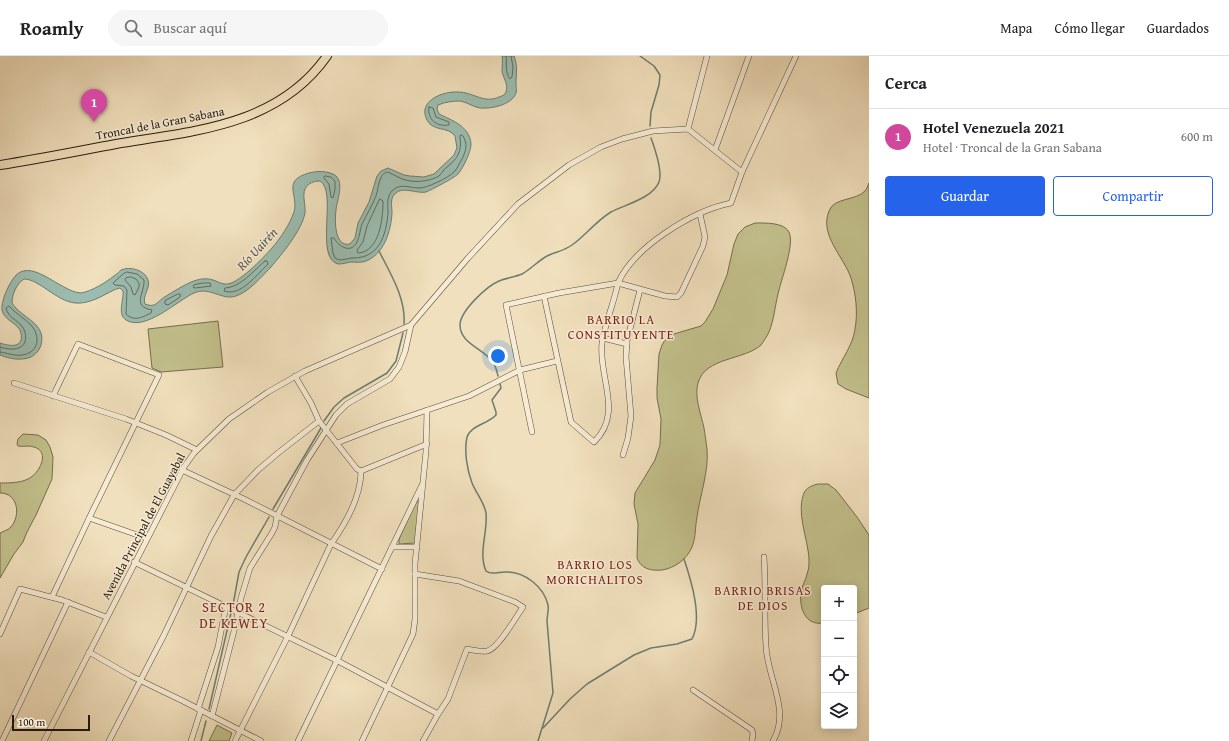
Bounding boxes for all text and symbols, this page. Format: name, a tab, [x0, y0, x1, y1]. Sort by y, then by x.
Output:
search box	[108, 10, 388, 46]
text: Roamly	[20, 14, 84, 42]
icon: search	[122, 17, 144, 39]
text: Buscar aquí	[154, 17, 227, 38]
text: Mapa	[1000, 18, 1032, 38]
text: Cómo llegar	[1054, 18, 1125, 38]
text: Guardados	[1147, 18, 1209, 38]
text: Cerca	[885, 70, 927, 95]
pin: 1	[81, 89, 107, 122]
street label: Troncal de la Gran Sabana	[94, 102, 226, 144]
text: Hotel Venezuela 2021	[923, 117, 1065, 138]
text: 1	[895, 127, 901, 146]
text: 600 m	[1181, 127, 1213, 146]
text: Hotel · Troncal de la Gran Sabana	[923, 138, 1102, 157]
button: Guardar	[885, 176, 1045, 216]
button: Compartir	[1053, 176, 1213, 216]
water label: Río Uairén	[232, 223, 282, 275]
district label: BARRIO LA CONSTITUYENTE	[568, 310, 674, 344]
your location	[488, 346, 508, 366]
street label: Avenida Principal de El Guayabal	[97, 449, 189, 602]
district label: BARRIO LOS MORICHALITOS	[546, 555, 644, 589]
district label: BARRIO BRISAS DE DIOS	[714, 581, 812, 615]
map controls	[821, 585, 857, 729]
button: +	[821, 585, 857, 621]
district label: SECTOR 2 DE KEWEY	[199, 597, 269, 633]
button: −	[821, 621, 857, 657]
button: locate	[821, 657, 857, 693]
button: layers	[821, 693, 857, 729]
scale bar	[12, 713, 90, 732]
text: 100 m	[18, 714, 45, 730]

